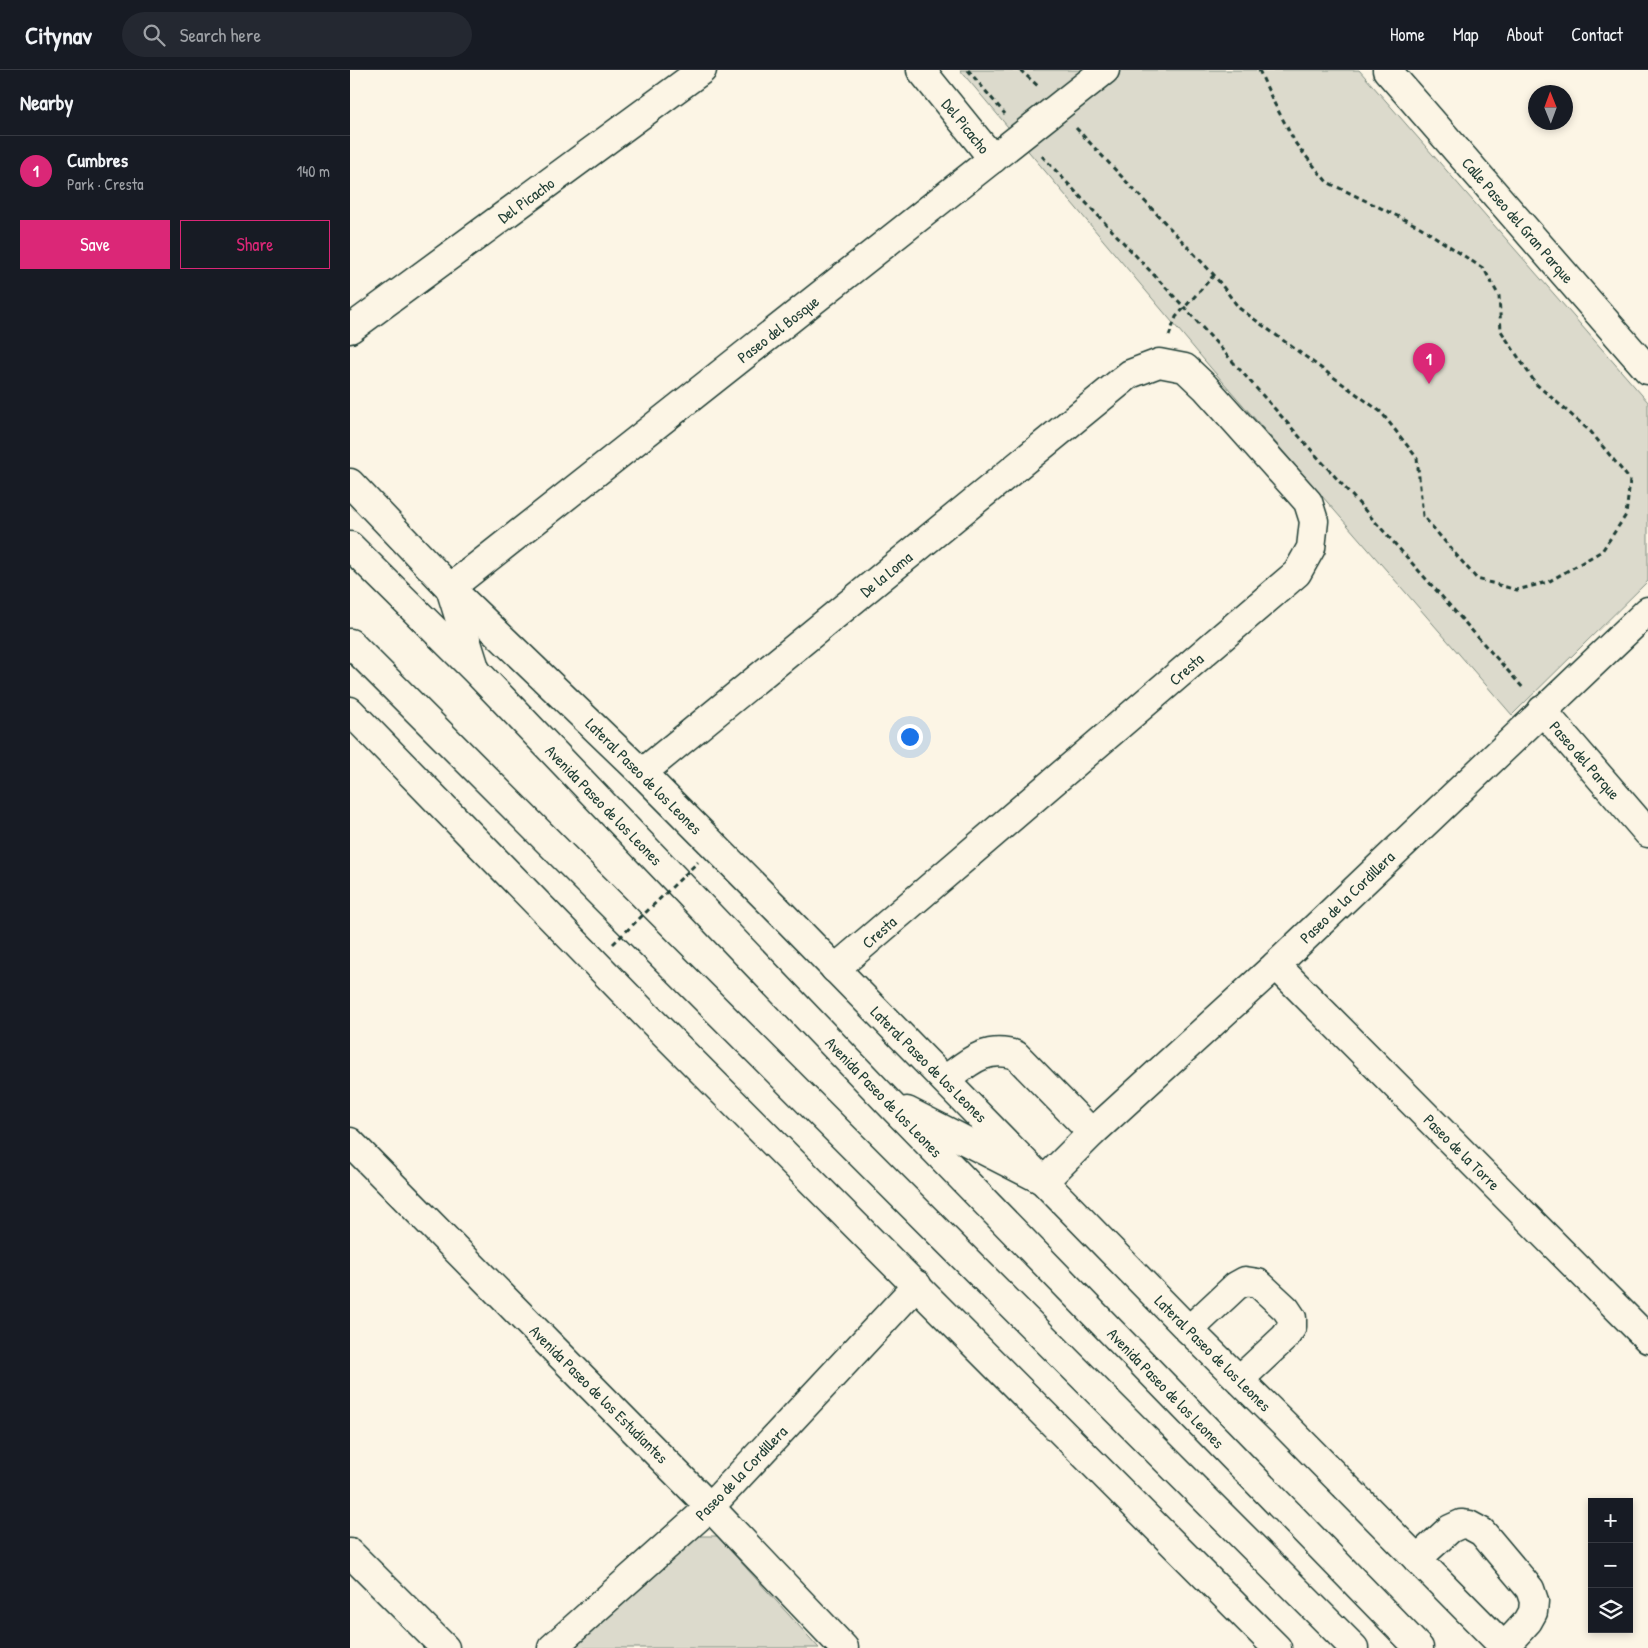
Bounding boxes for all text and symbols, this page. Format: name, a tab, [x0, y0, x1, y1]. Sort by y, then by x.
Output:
search box	[122, 12, 472, 57]
text: Citynav	[25, 19, 92, 51]
icon: search	[140, 21, 168, 49]
text: Search here	[180, 22, 261, 48]
text: Home	[1390, 22, 1425, 47]
text: Map	[1453, 22, 1478, 47]
text: About	[1506, 22, 1543, 47]
text: Contact	[1571, 22, 1623, 47]
north arrow	[1528, 85, 1573, 130]
text: Nearby	[20, 88, 73, 117]
street label: Del Picacho	[937, 94, 995, 159]
text: Cumbres	[67, 147, 128, 173]
street label: Calle Paseo del Gran Parque	[1457, 152, 1579, 288]
text: 1	[33, 160, 39, 182]
text: 140 m	[296, 160, 330, 182]
street label: Del Picacho	[493, 172, 559, 228]
text: Park · Cresta	[67, 173, 144, 195]
button: Save	[20, 220, 170, 269]
button: Share	[180, 220, 330, 269]
street label: Paseo del Bosque	[733, 290, 824, 368]
pin: 1	[1413, 343, 1445, 384]
street label: De la Loma	[855, 546, 917, 602]
street label: Cresta	[1164, 648, 1208, 690]
street label: Lateral Paseo de los Leones	[581, 713, 707, 839]
street label: Paseo del Parque	[1545, 716, 1626, 804]
your location	[897, 724, 923, 750]
street label: Avenida Paseo de los Leones	[541, 740, 667, 870]
street label: Paseo de la Cordillera	[1295, 846, 1399, 948]
street label: Cresta	[857, 911, 901, 953]
street label: Lateral Paseo de los Leones	[866, 1001, 992, 1127]
street label: Avenida Paseo de los Leones	[821, 1032, 947, 1162]
street label: Paseo de la Torre	[1419, 1109, 1505, 1195]
street label: Lateral Paseo de los Leones	[1150, 1290, 1276, 1416]
street label: Avenida Paseo de los Estudiantes	[525, 1320, 673, 1468]
street label: Avenida Paseo de los Leones	[1103, 1323, 1229, 1453]
street label: Paseo de la Cordillera	[690, 1421, 792, 1525]
map controls	[1588, 1498, 1633, 1633]
button: +	[1588, 1498, 1633, 1543]
button: −	[1588, 1543, 1633, 1588]
button: layers	[1588, 1588, 1633, 1633]

